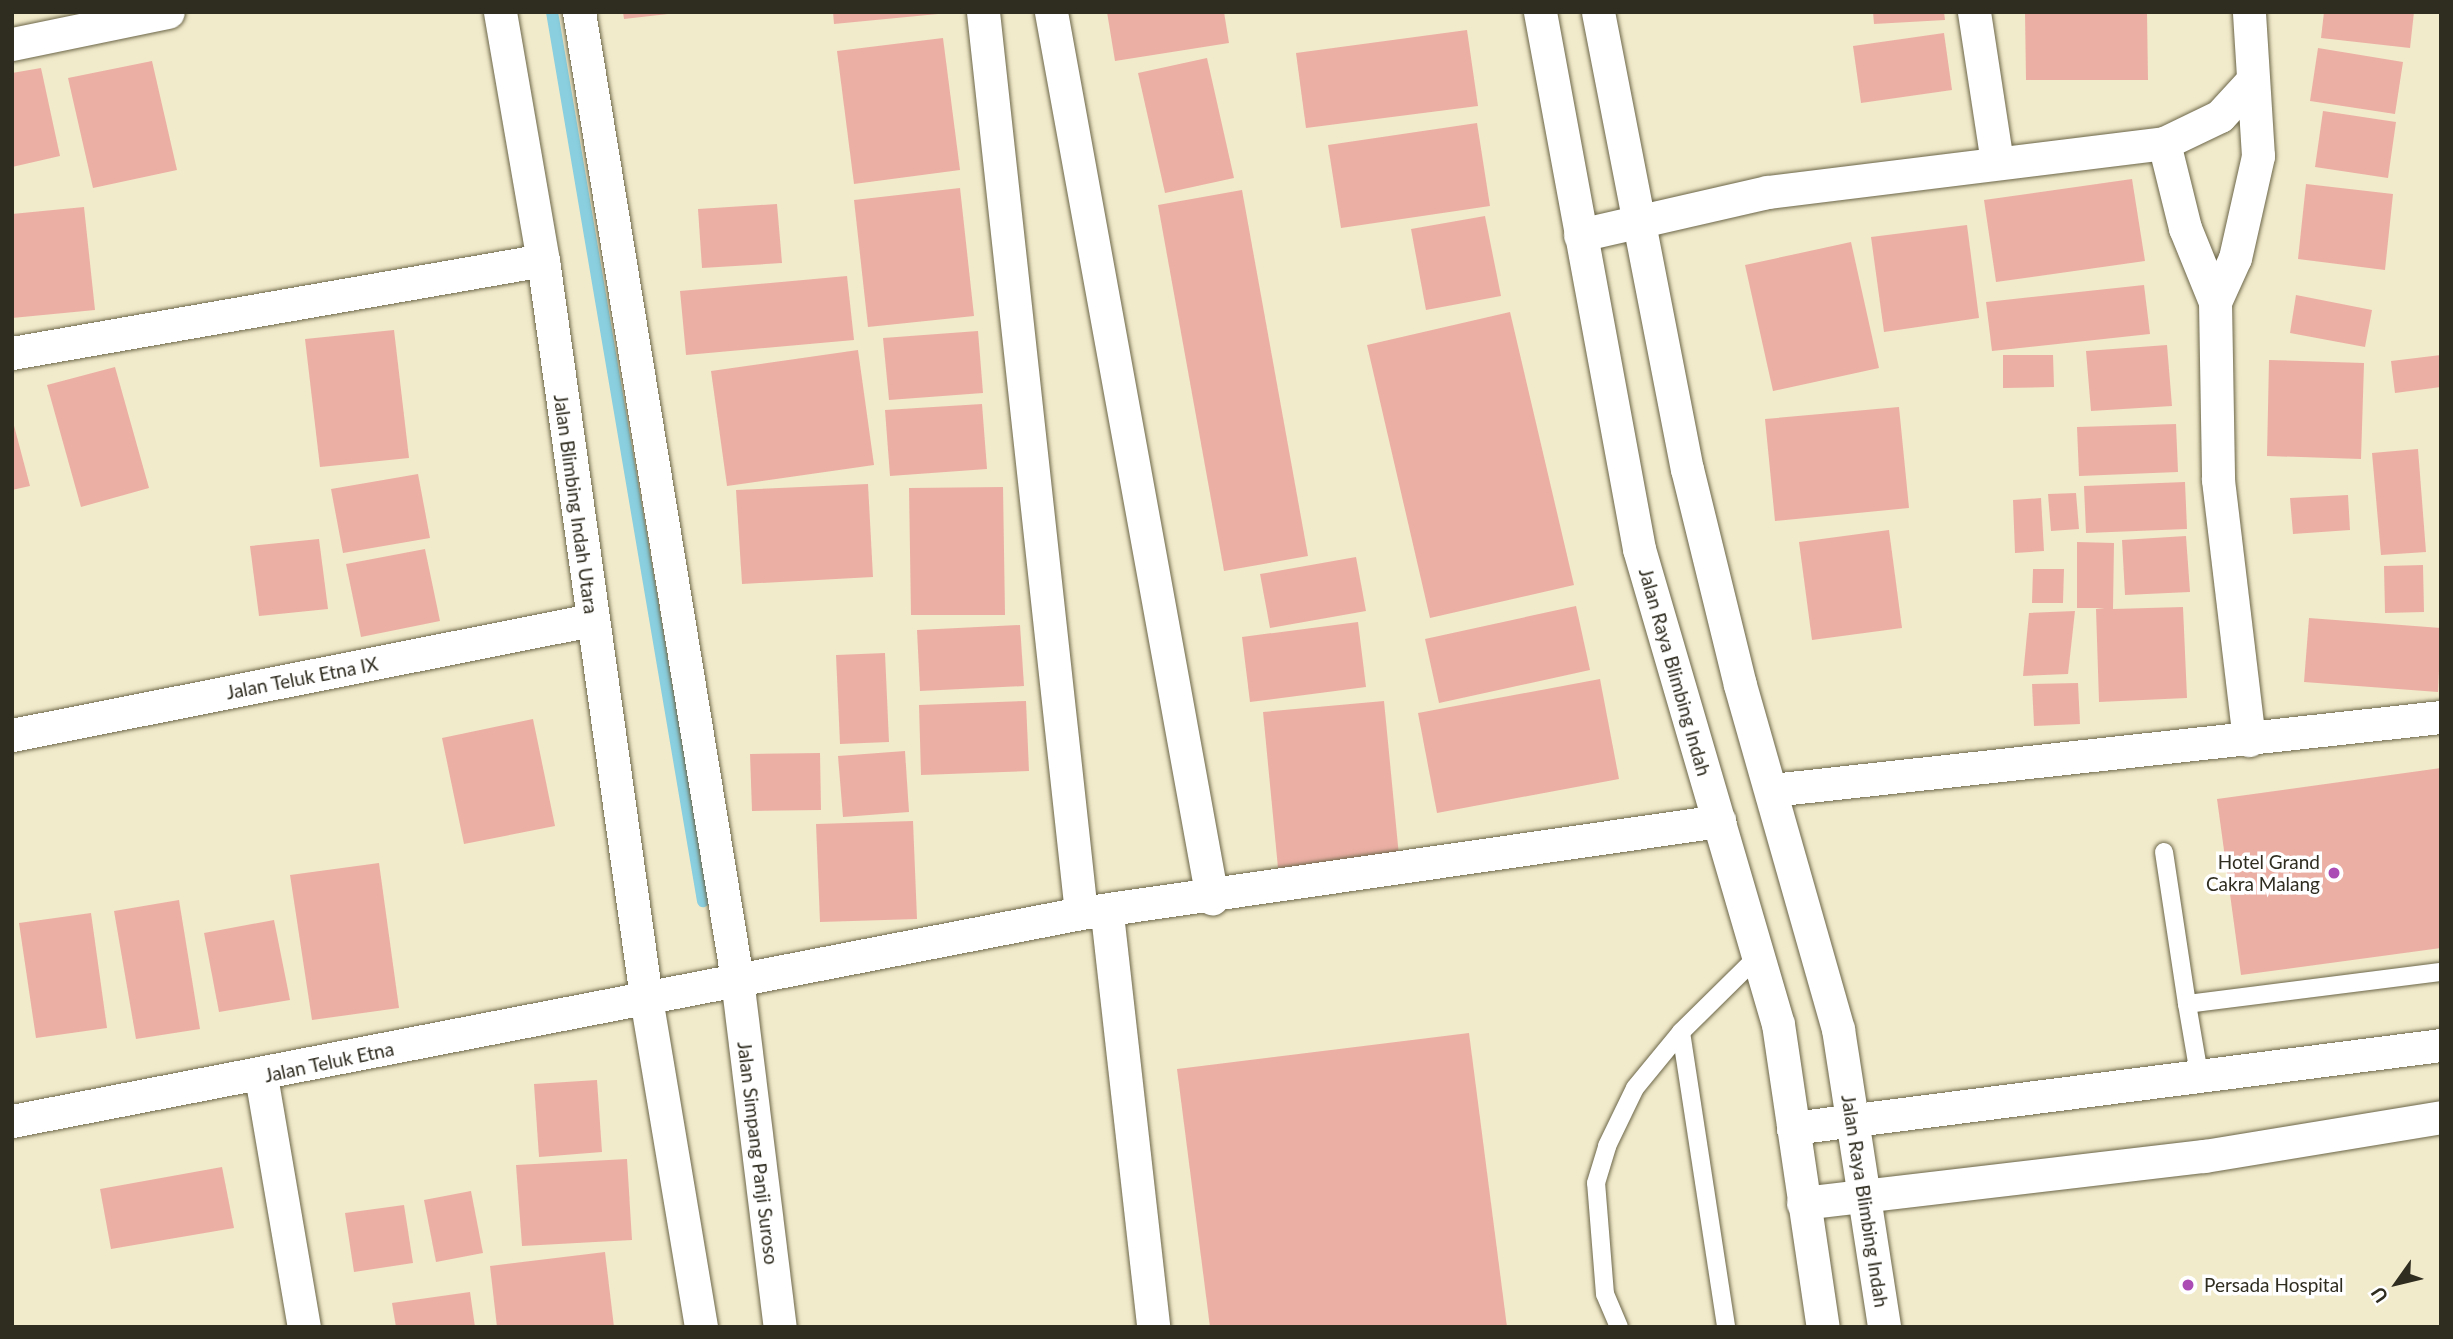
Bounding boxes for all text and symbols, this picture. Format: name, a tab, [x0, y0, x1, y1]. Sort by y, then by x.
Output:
street label: Jalan Blimbing Indah Utara	[549, 393, 603, 615]
street label: Jalan Raya Blimbing Indah	[1634, 565, 1716, 779]
street label: Jalan Teluk Etna IX	[224, 652, 380, 704]
place label: Hotel Grand Cakra Malang	[2206, 851, 2320, 895]
marker: Hotel Grand Cakra Malang	[2326, 865, 2342, 881]
street label: Jalan Teluk Etna	[262, 1037, 396, 1087]
street label: Jalan Simpang Panji Suroso	[733, 1040, 783, 1266]
street label: Jalan Raya Blimbing Indah	[1837, 1093, 1893, 1309]
north arrow	[2362, 1248, 2432, 1318]
place label: Persada Hospital	[2204, 1274, 2344, 1296]
marker: Persada Hospital	[2178, 1275, 2198, 1295]
text: U	[2366, 1283, 2393, 1307]

